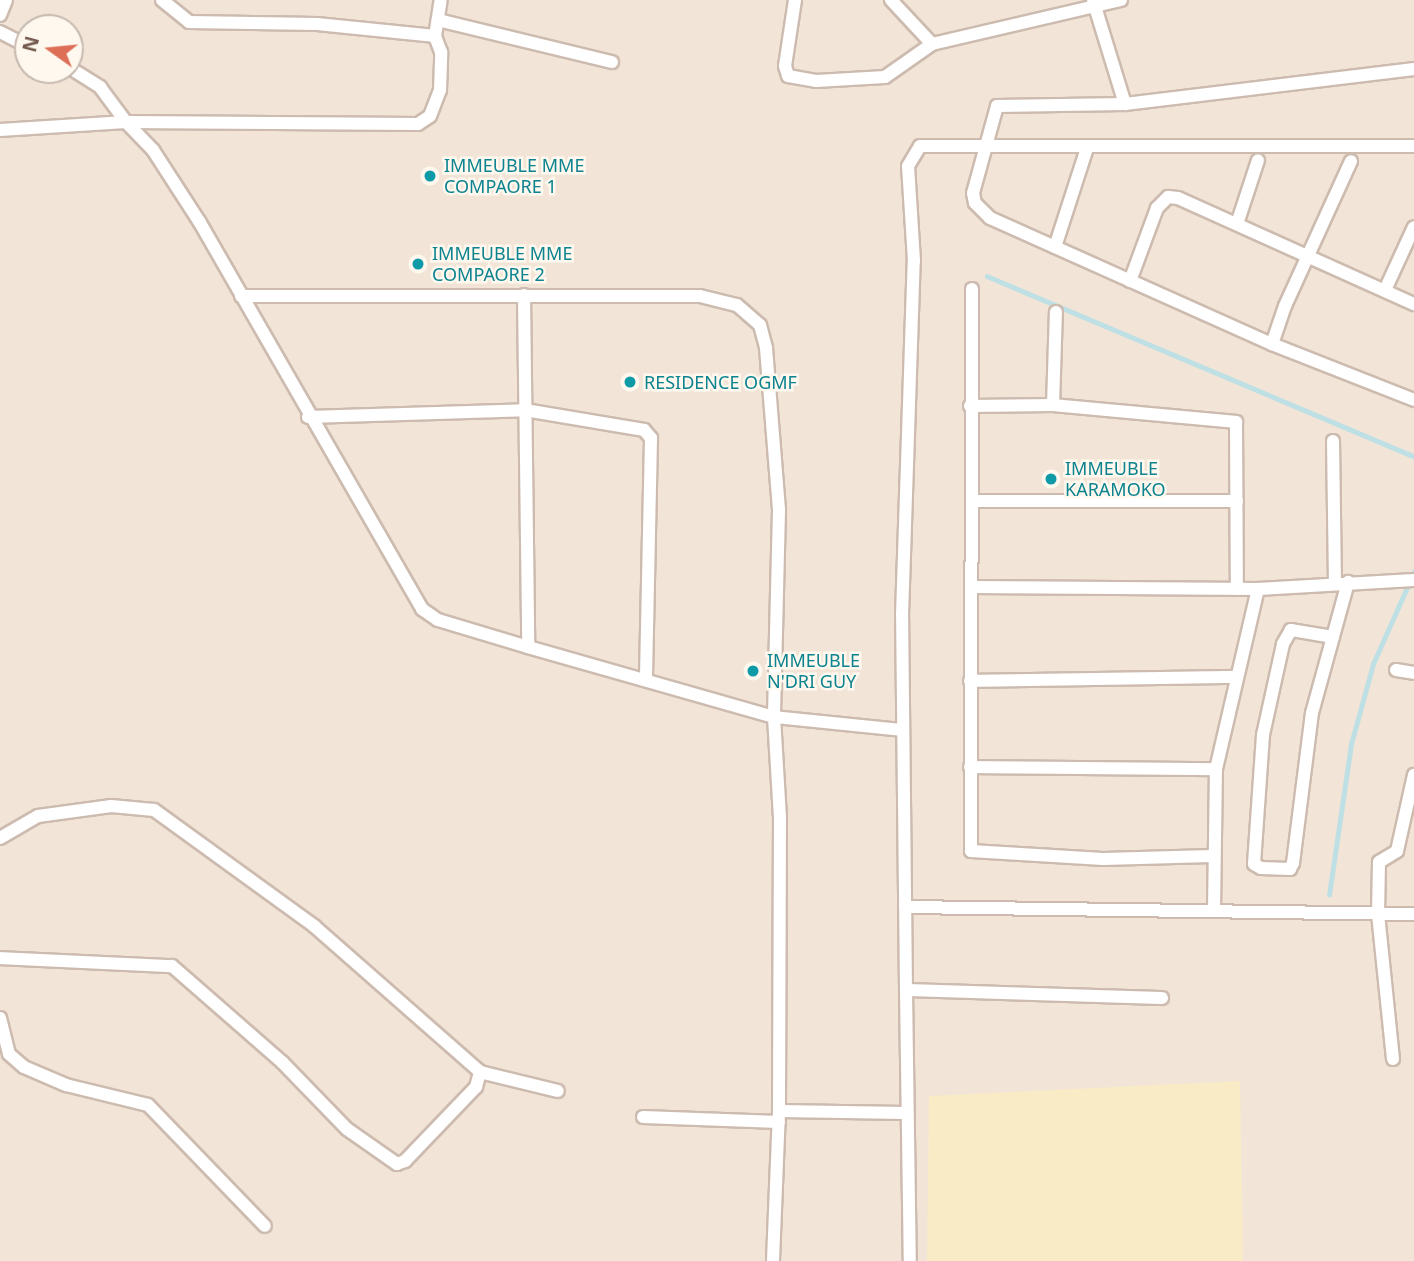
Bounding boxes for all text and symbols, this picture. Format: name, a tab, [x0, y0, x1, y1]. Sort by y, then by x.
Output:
north arrow	[14, 14, 84, 84]
text: N	[16, 33, 45, 55]
place label: IMMEUBLE MME COMPAORE 1	[444, 155, 584, 198]
marker: IMMEUBLE MME COMPAORE 1	[422, 168, 438, 184]
place label: IMMEUBLE MME COMPAORE 2	[432, 243, 572, 286]
marker: IMMEUBLE MME COMPAORE 2	[410, 256, 426, 272]
place label: RESIDENCE OGMF	[644, 371, 797, 393]
marker: RESIDENCE OGMF	[622, 374, 638, 390]
place label: IMMEUBLE KARAMOKO	[1065, 458, 1166, 500]
marker: IMMEUBLE KARAMOKO	[1043, 471, 1059, 487]
place label: IMMEUBLE N'DRI GUY	[767, 650, 860, 692]
marker: IMMEUBLE N'DRI GUY	[745, 663, 761, 679]

